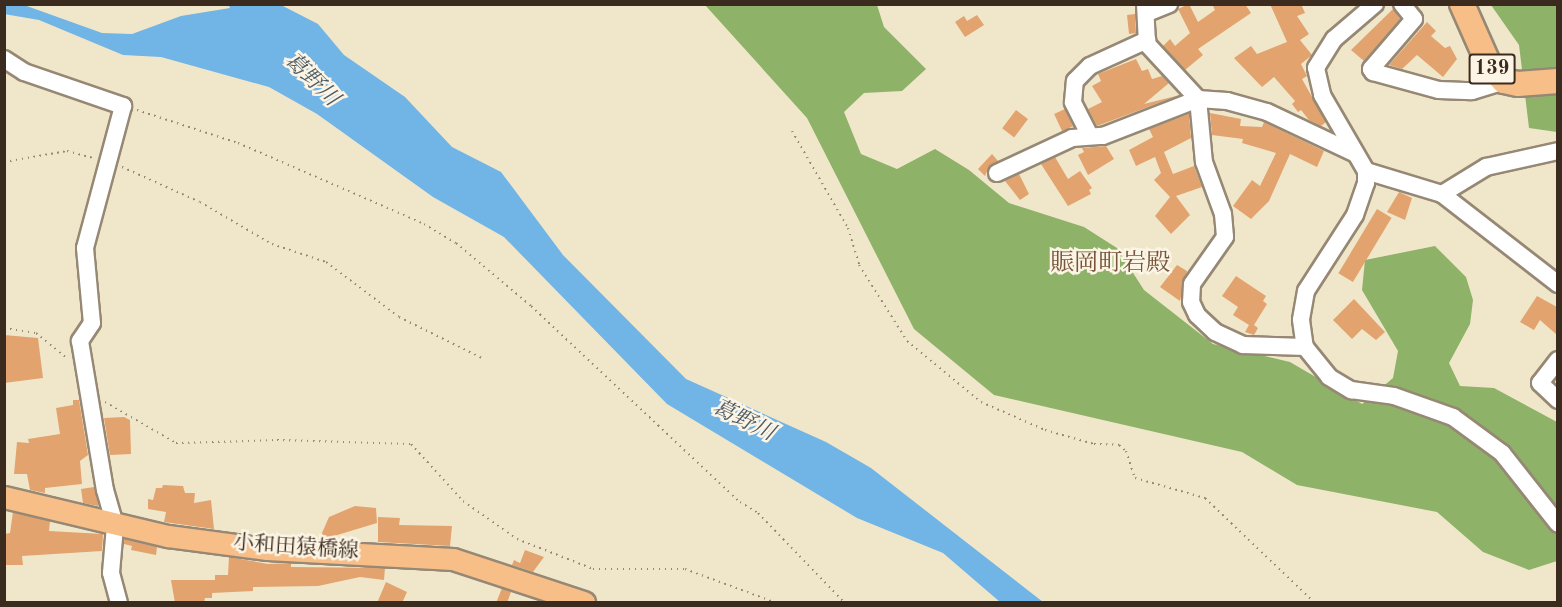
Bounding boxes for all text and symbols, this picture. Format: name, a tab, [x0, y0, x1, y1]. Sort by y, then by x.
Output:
water label: 葛野川	[278, 48, 344, 112]
road number: 139	[1468, 52, 1516, 86]
district label: 賑岡町岩殿	[1050, 251, 1170, 279]
water label: 葛野川	[708, 395, 778, 447]
street label: 小和田猿橋線	[232, 531, 360, 565]

